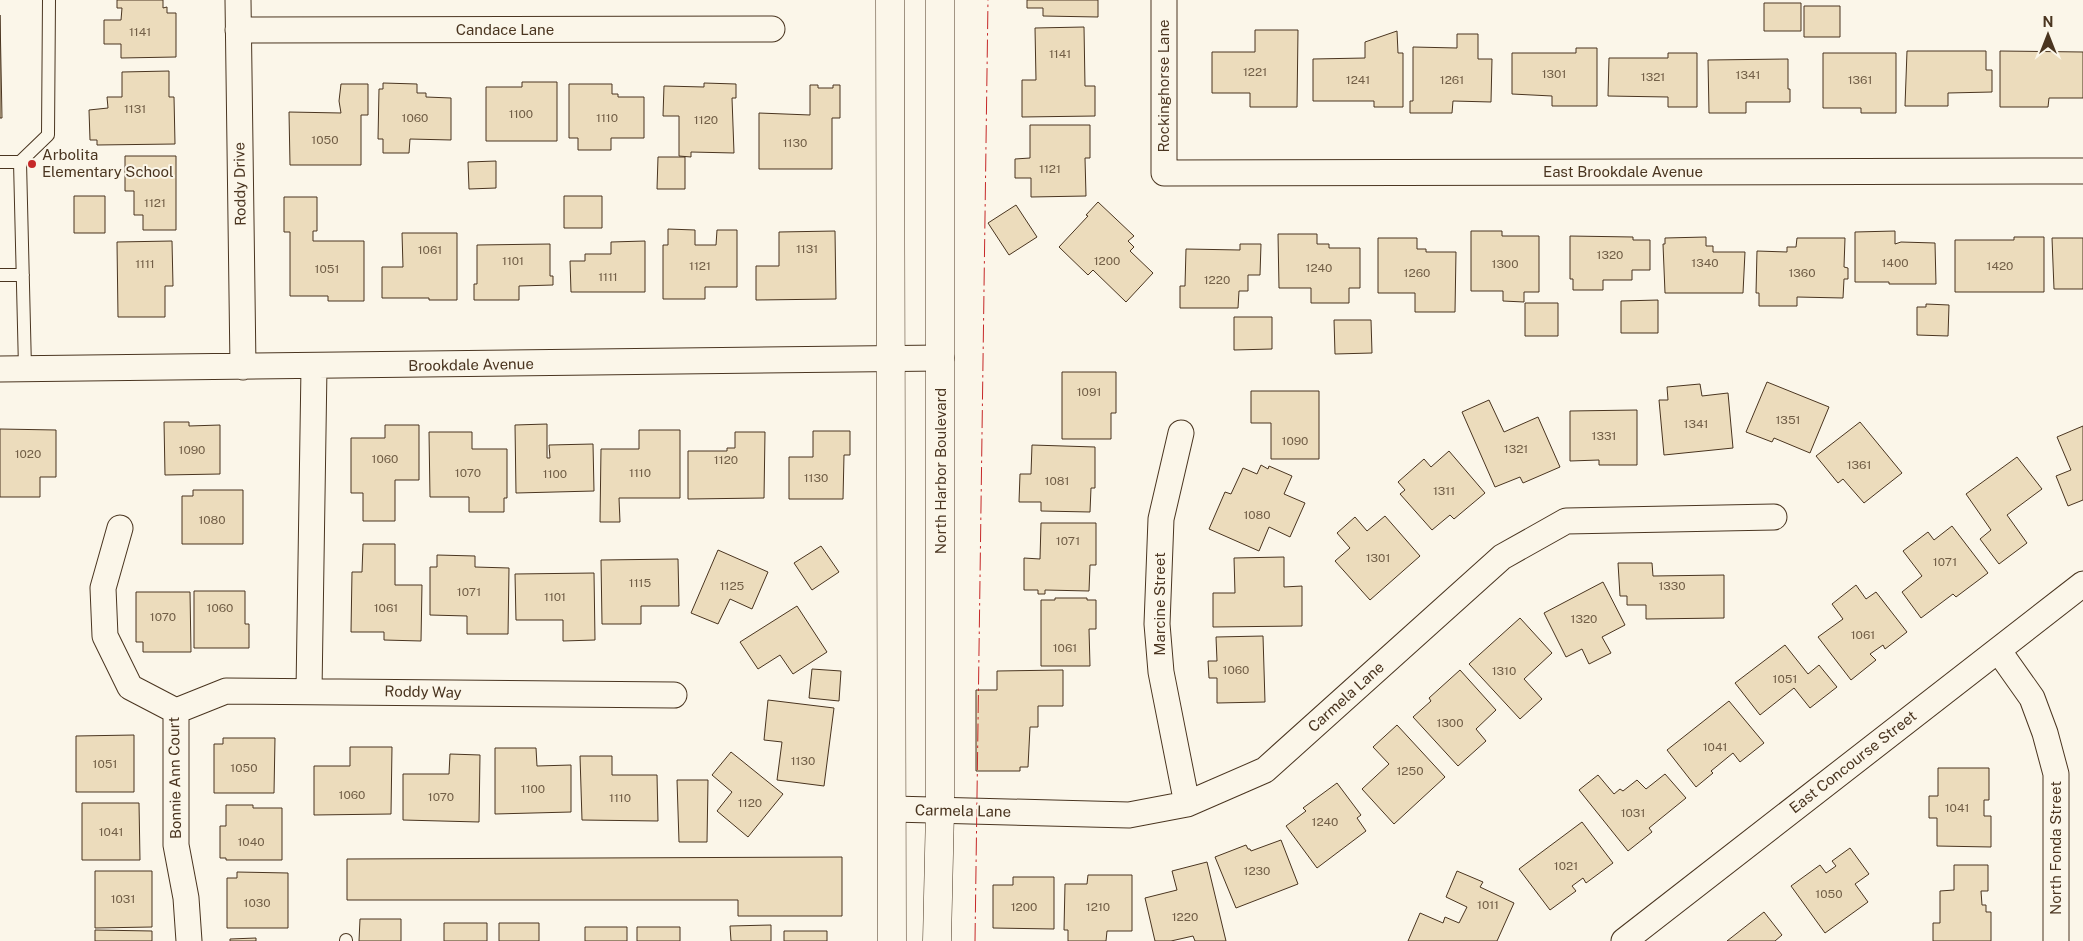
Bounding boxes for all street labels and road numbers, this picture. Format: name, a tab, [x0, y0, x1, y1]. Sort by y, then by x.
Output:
street label: Rockinghorse Lane	[1155, 19, 1172, 153]
street label: Candace Lane	[456, 21, 554, 38]
street label: Roddy Drive	[230, 142, 249, 226]
street label: East Brookdale Avenue	[1543, 163, 1703, 180]
street label: Brookdale Avenue	[408, 355, 534, 374]
street label: North Harbor Boulevard	[932, 388, 949, 554]
street label: Marcine Street	[1151, 552, 1168, 656]
street label: Carmela Lane	[1304, 658, 1387, 735]
street label: Roddy Way	[384, 682, 462, 701]
street label: East Concourse Street	[1786, 707, 1920, 816]
street label: Bonnie Ann Court	[165, 717, 184, 839]
street label: North Fonda Street	[2047, 781, 2064, 915]
street label: Carmela Lane	[915, 801, 1011, 820]

